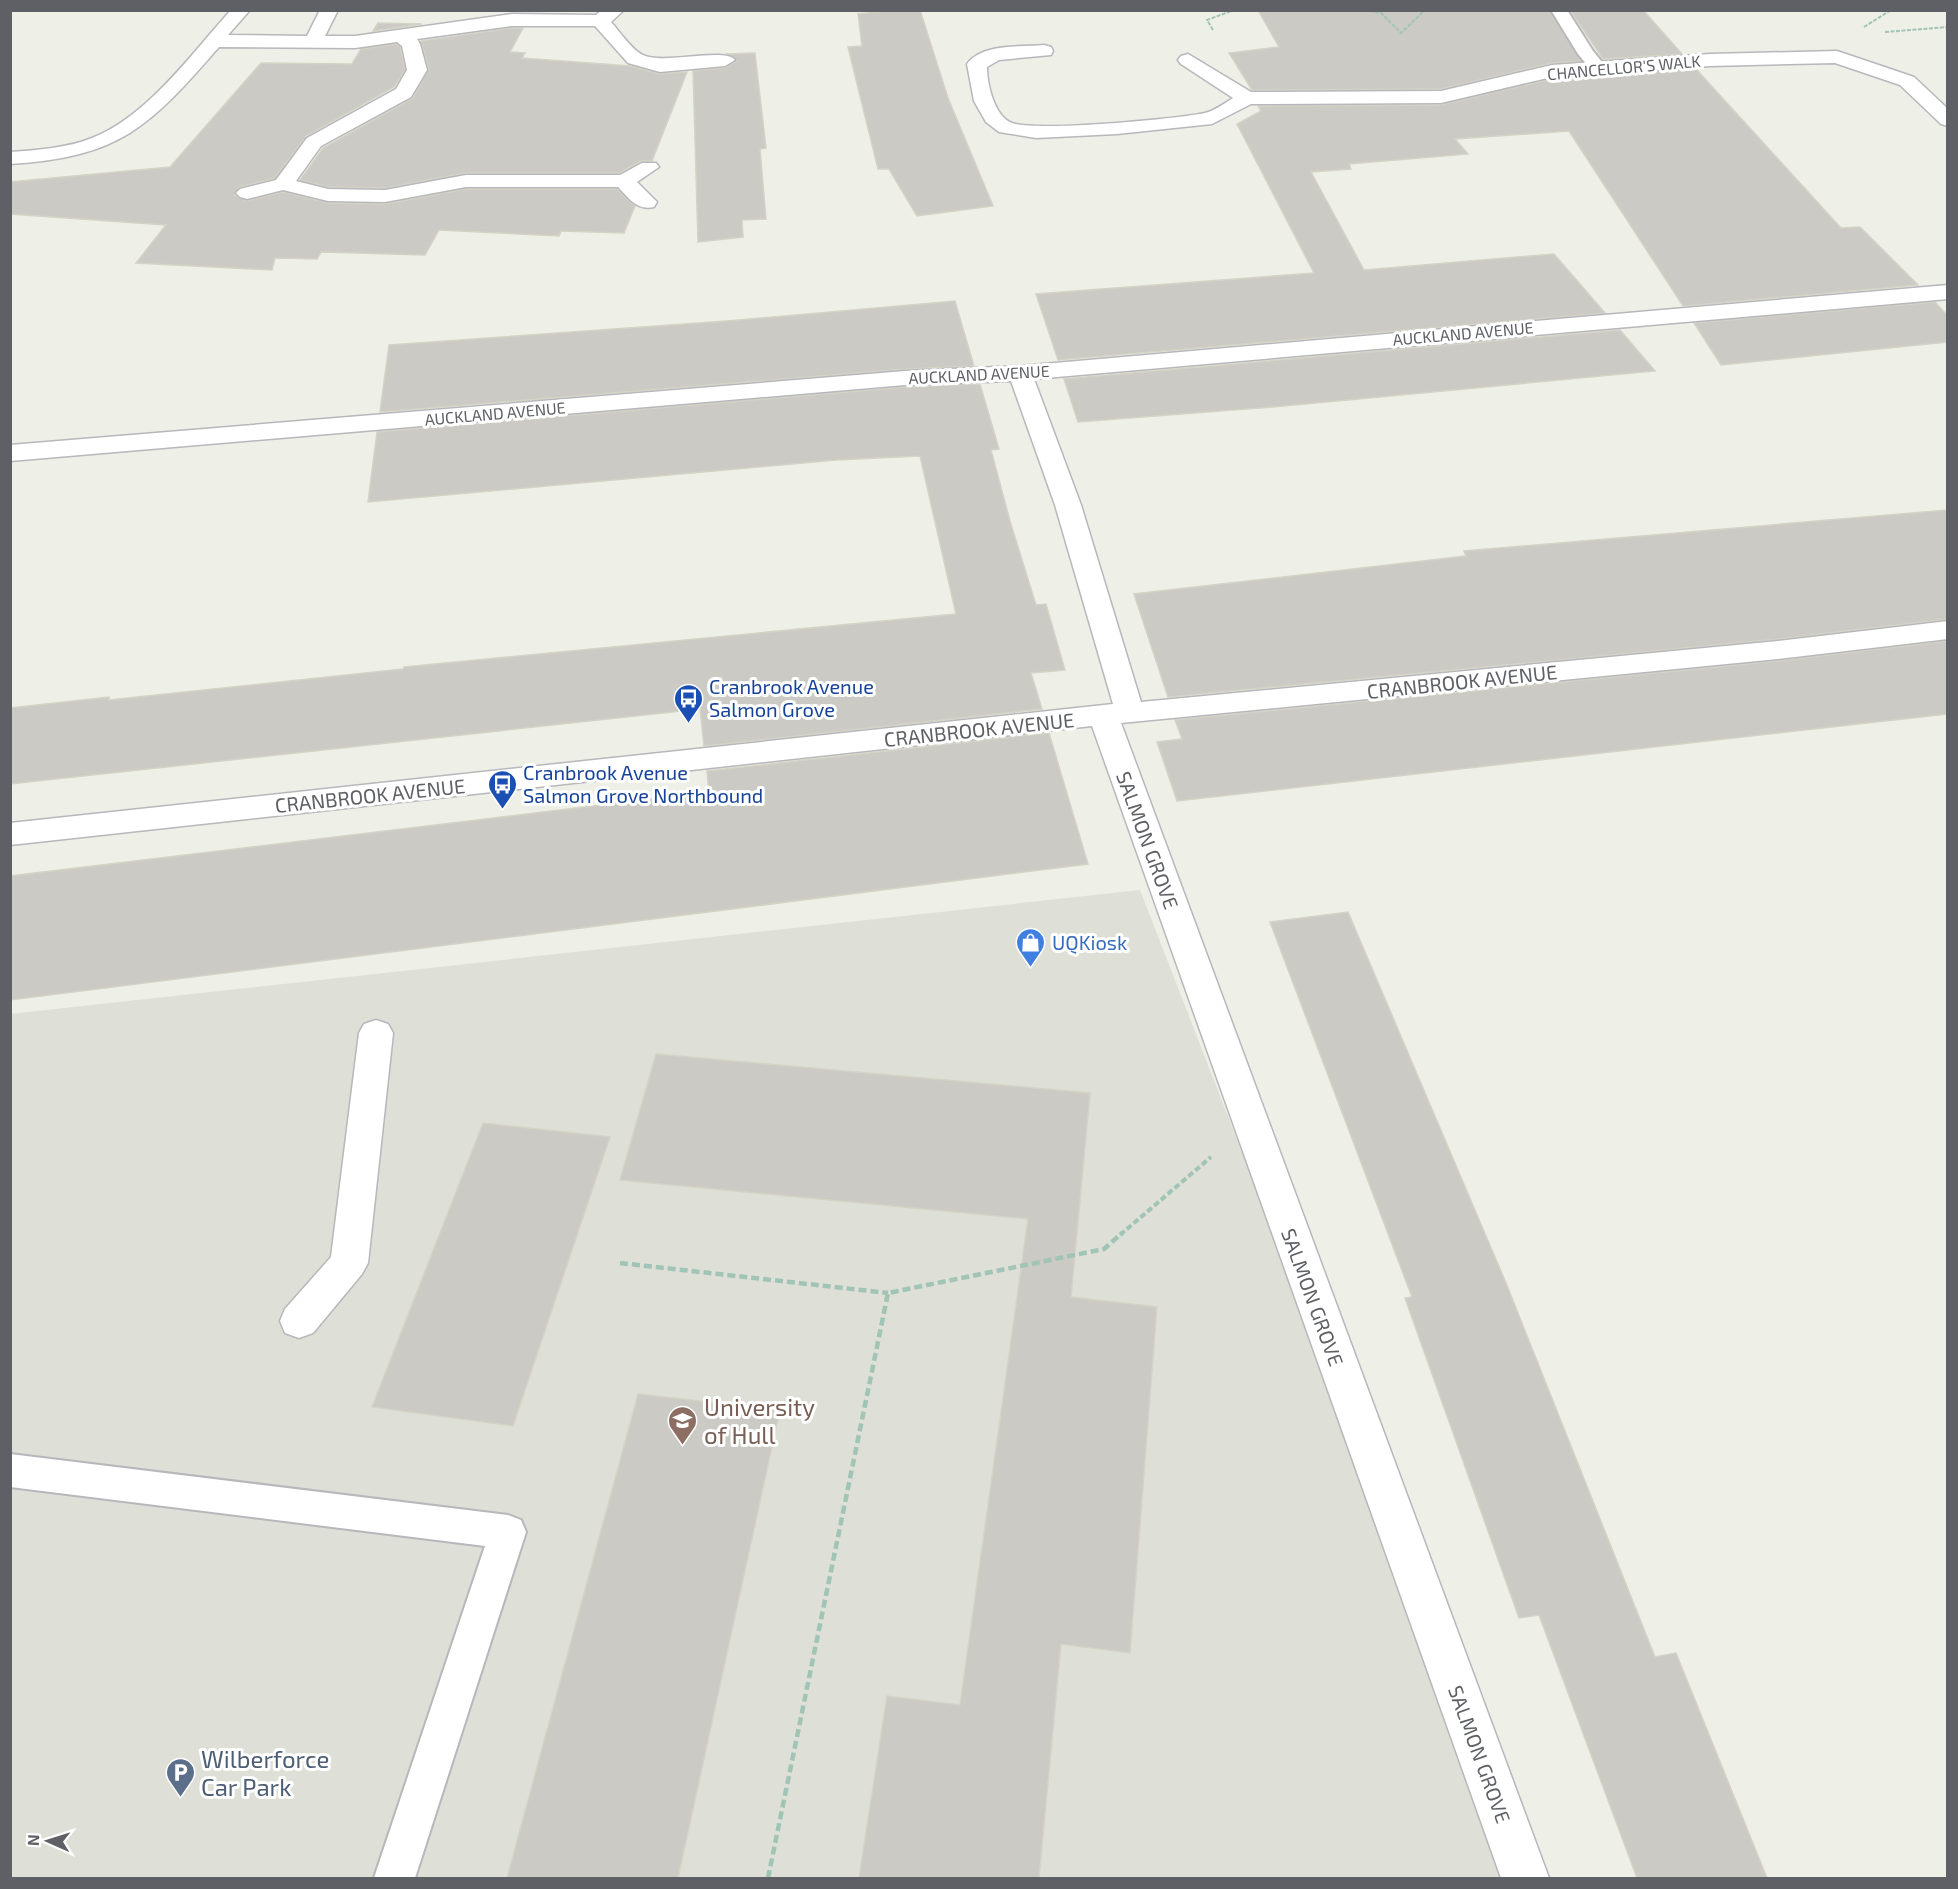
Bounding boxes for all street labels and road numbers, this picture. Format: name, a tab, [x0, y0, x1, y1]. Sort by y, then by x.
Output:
street label: CHANCELLOR'S WALK	[1546, 51, 1702, 83]
street label: AUCKLAND AVENUE	[1392, 317, 1534, 349]
street label: AUCKLAND AVENUE	[908, 361, 1050, 387]
street label: AUCKLAND AVENUE	[424, 397, 566, 429]
street label: CRANBROOK AVENUE	[1366, 659, 1558, 703]
street label: CRANBROOK AVENUE	[883, 707, 1075, 751]
street label: SALMON GROVE	[1112, 768, 1184, 912]
street label: CRANBROOK AVENUE	[274, 773, 466, 817]
street label: SALMON GROVE	[1277, 1225, 1349, 1369]
street label: SALMON GROVE	[1444, 1682, 1516, 1826]

